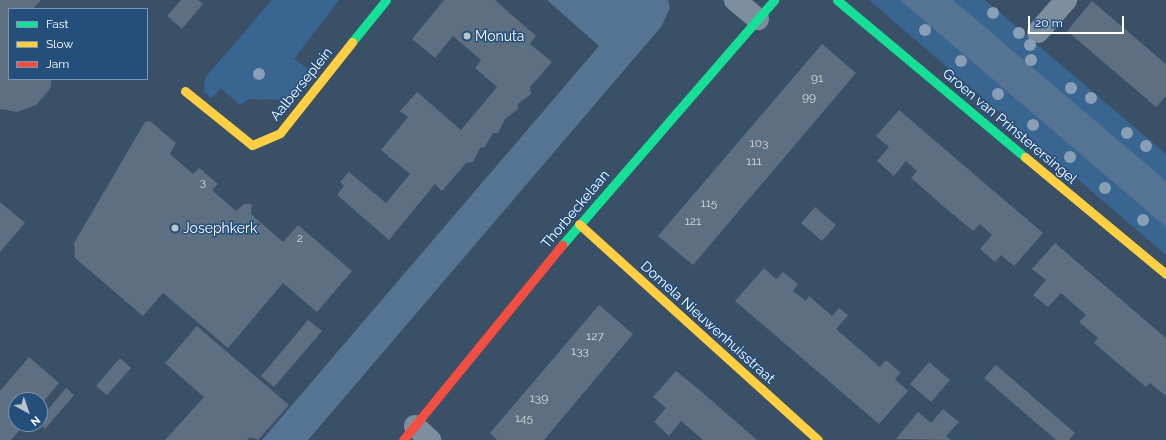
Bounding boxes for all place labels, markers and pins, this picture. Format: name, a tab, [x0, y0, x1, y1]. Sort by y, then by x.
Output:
place label: Monuta	[475, 28, 524, 44]
marker: Monuta	[462, 31, 472, 41]
place label: Josephkerk	[183, 220, 257, 236]
marker: Josephkerk	[170, 223, 180, 233]

